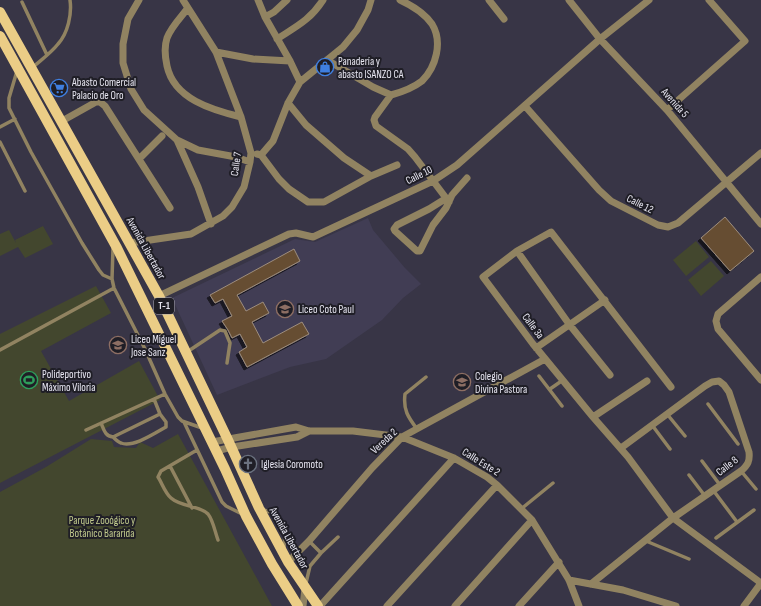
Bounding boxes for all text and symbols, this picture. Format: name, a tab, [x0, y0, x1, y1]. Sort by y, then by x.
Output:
place label: Panadería y abasto ISANZO CA	[338, 55, 404, 81]
shop icon: Panadería y abasto ISANZO CA	[315, 57, 335, 77]
place label: Abasto Comercial Palacio de Oro	[71, 76, 136, 102]
supermarket icon: Abasto Comercial Palacio de Oro	[49, 78, 69, 98]
street label: Avenida 5	[658, 85, 692, 120]
street label: Calle 7	[228, 151, 244, 177]
street label: Calle 10	[403, 163, 435, 187]
street label: Calle 12	[625, 192, 656, 216]
street label: Avenida Libertador	[123, 214, 168, 281]
road number: T-1	[154, 298, 174, 314]
school or university icon: Liceo Coto Paul	[275, 299, 295, 319]
place label: Liceo Coto Paul	[298, 303, 354, 316]
street label: Calle 3a	[519, 311, 547, 341]
place label: Liceo Miguel Jose Sanz	[130, 333, 176, 359]
school or university icon: Liceo Miguel Jose Sanz	[108, 335, 128, 355]
place label: Polideportivo Máximo Viloria	[42, 368, 95, 394]
sports icon: Polideportivo Máximo Viloria	[19, 370, 39, 390]
place label: Colegio Divina Pastora	[475, 370, 527, 396]
school or university icon: Colegio Divina Pastora	[452, 372, 472, 392]
street label: Vereda 2	[368, 425, 400, 457]
street label: Calle Este 2	[460, 445, 503, 479]
street label: Calle 8	[713, 453, 741, 479]
church icon: Iglesia Coromoto	[238, 454, 258, 474]
place label: Iglesia Coromoto	[261, 458, 323, 471]
street label: Avenida Libertador	[266, 504, 311, 571]
park label: Parque Zooógico y Botánico Bararida	[69, 514, 136, 540]

